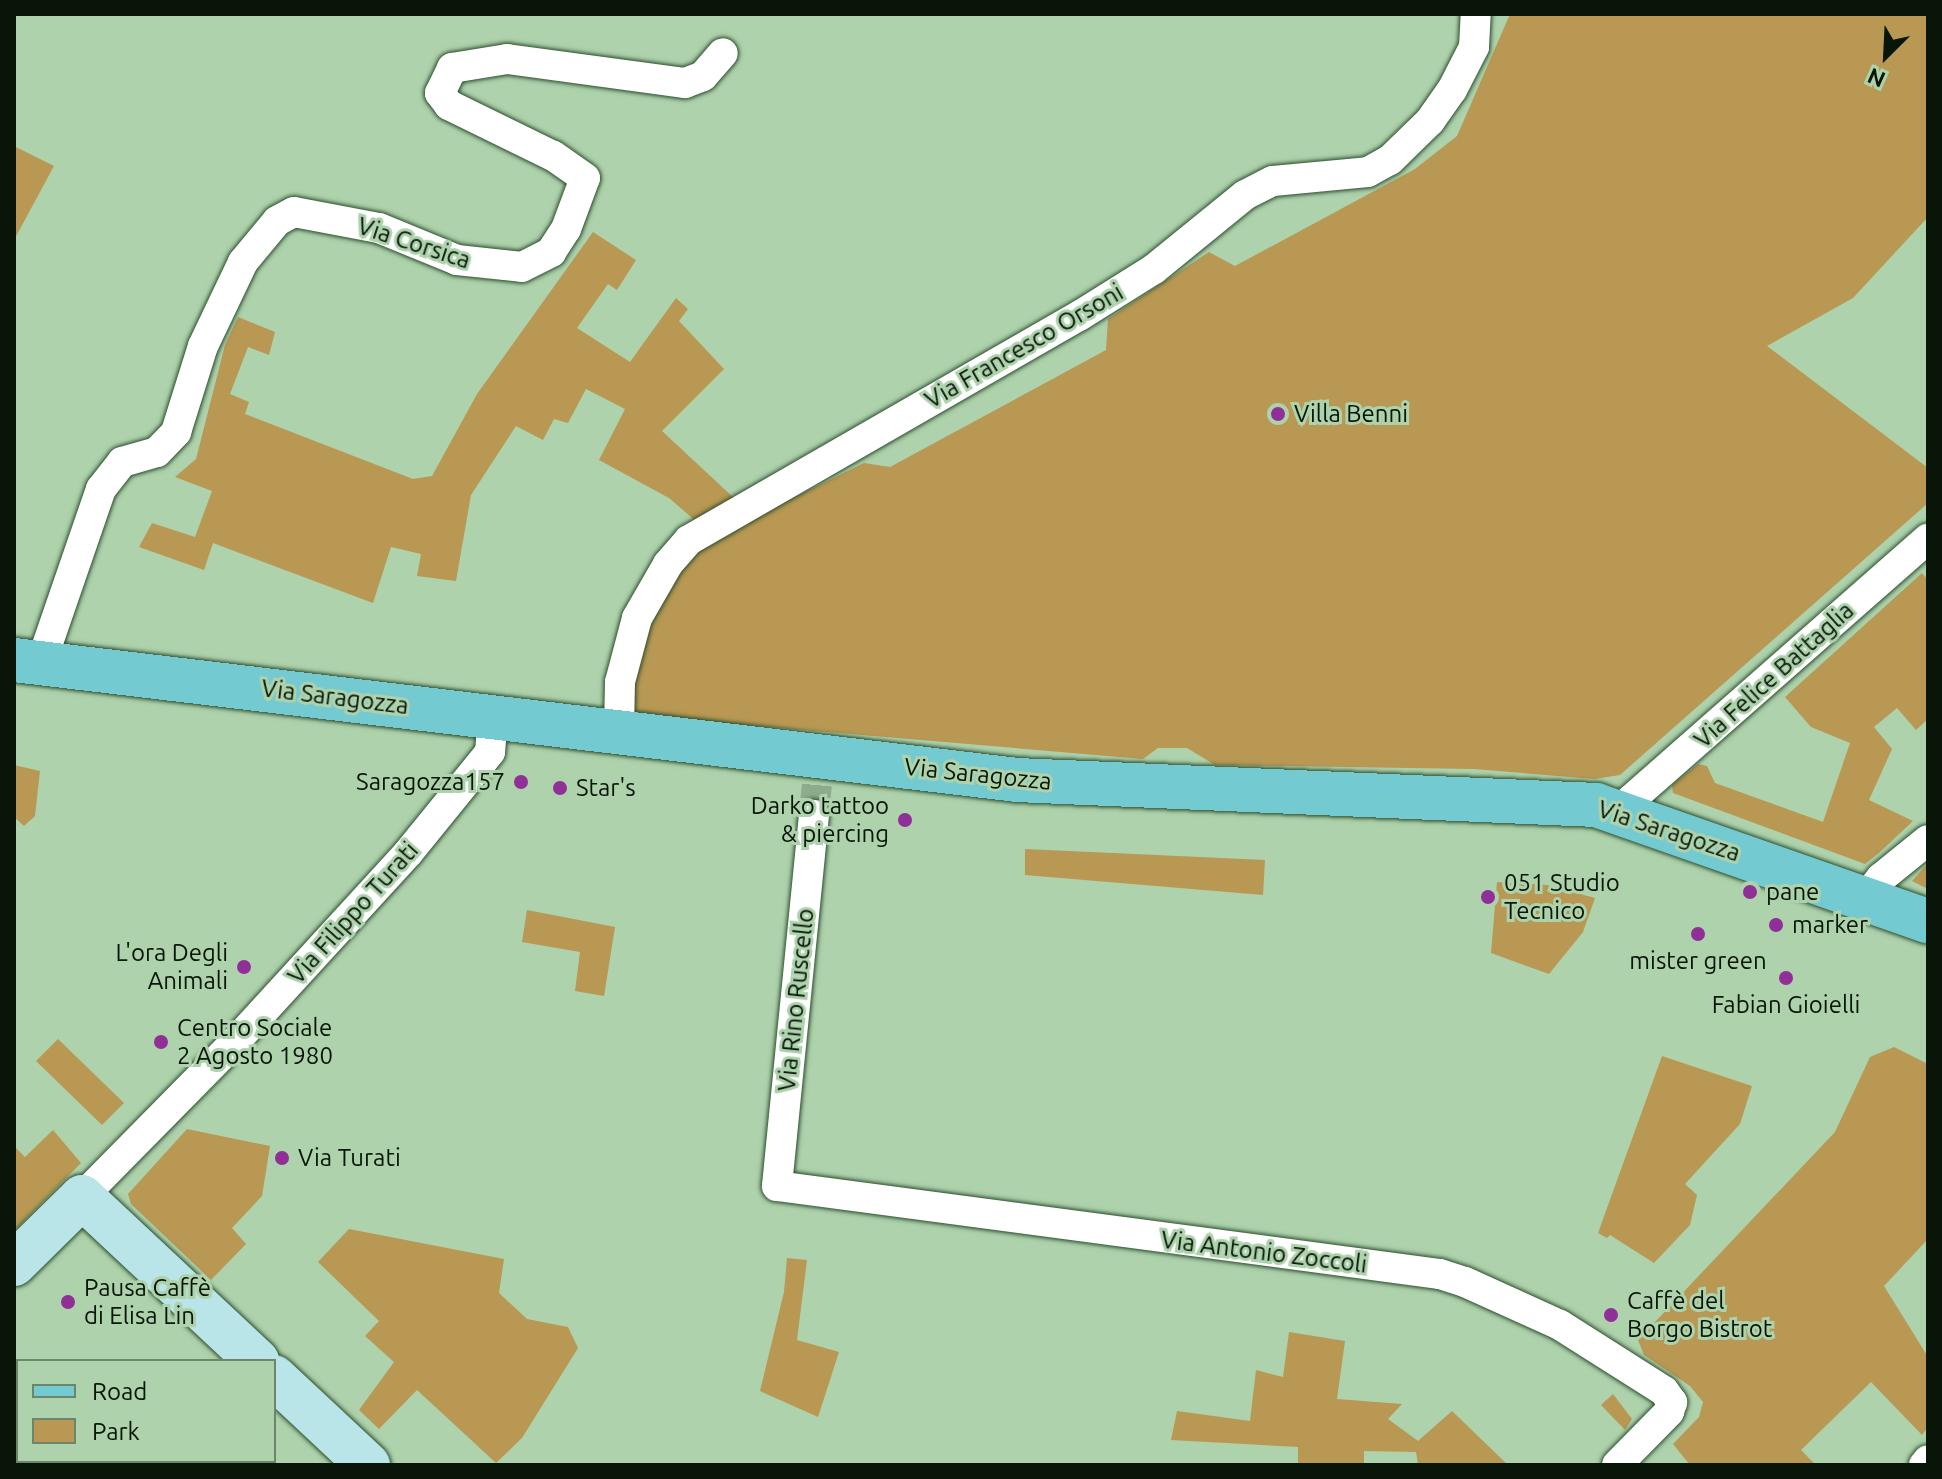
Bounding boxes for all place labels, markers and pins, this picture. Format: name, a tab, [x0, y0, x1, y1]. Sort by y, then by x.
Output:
place label: Villa Benni	[1294, 400, 1408, 428]
marker: Villa Benni	[1269, 405, 1287, 423]
place label: Saragozza157	[356, 768, 505, 796]
marker: Saragozza157	[512, 773, 530, 791]
place label: Star's	[576, 774, 636, 802]
marker: Star's	[551, 779, 569, 797]
place label: Darko tattoo & piercing	[751, 792, 889, 848]
marker: Darko tattoo & piercing	[896, 811, 914, 829]
place label: 051 Studio Tecnico	[1504, 869, 1620, 925]
place label: pane	[1766, 878, 1819, 906]
marker: pane	[1741, 883, 1759, 901]
marker: 051 Studio Tecnico	[1479, 888, 1497, 906]
place label: marker	[1792, 911, 1868, 939]
marker: marker	[1767, 916, 1785, 934]
marker: mister green	[1689, 925, 1707, 943]
place label: L'ora Degli Animali	[116, 939, 228, 995]
place label: mister green	[1629, 947, 1767, 975]
marker: L'ora Degli Animali	[235, 958, 253, 976]
marker: Fabian Gioielli	[1777, 969, 1795, 987]
place label: Fabian Gioielli	[1712, 991, 1860, 1019]
place label: Centro Sociale 2 Agosto 1980	[177, 1014, 333, 1070]
marker: Centro Sociale 2 Agosto 1980	[152, 1033, 170, 1051]
place label: Via Turati	[298, 1144, 401, 1172]
marker: Via Turati	[273, 1149, 291, 1167]
place label: Pausa Caffè di Elisa Lin	[84, 1274, 211, 1330]
place label: Caffè del Borgo Bistrot	[1627, 1287, 1772, 1343]
marker: Pausa Caffè di Elisa Lin	[59, 1293, 77, 1311]
marker: Caffè del Borgo Bistrot	[1602, 1306, 1620, 1324]

